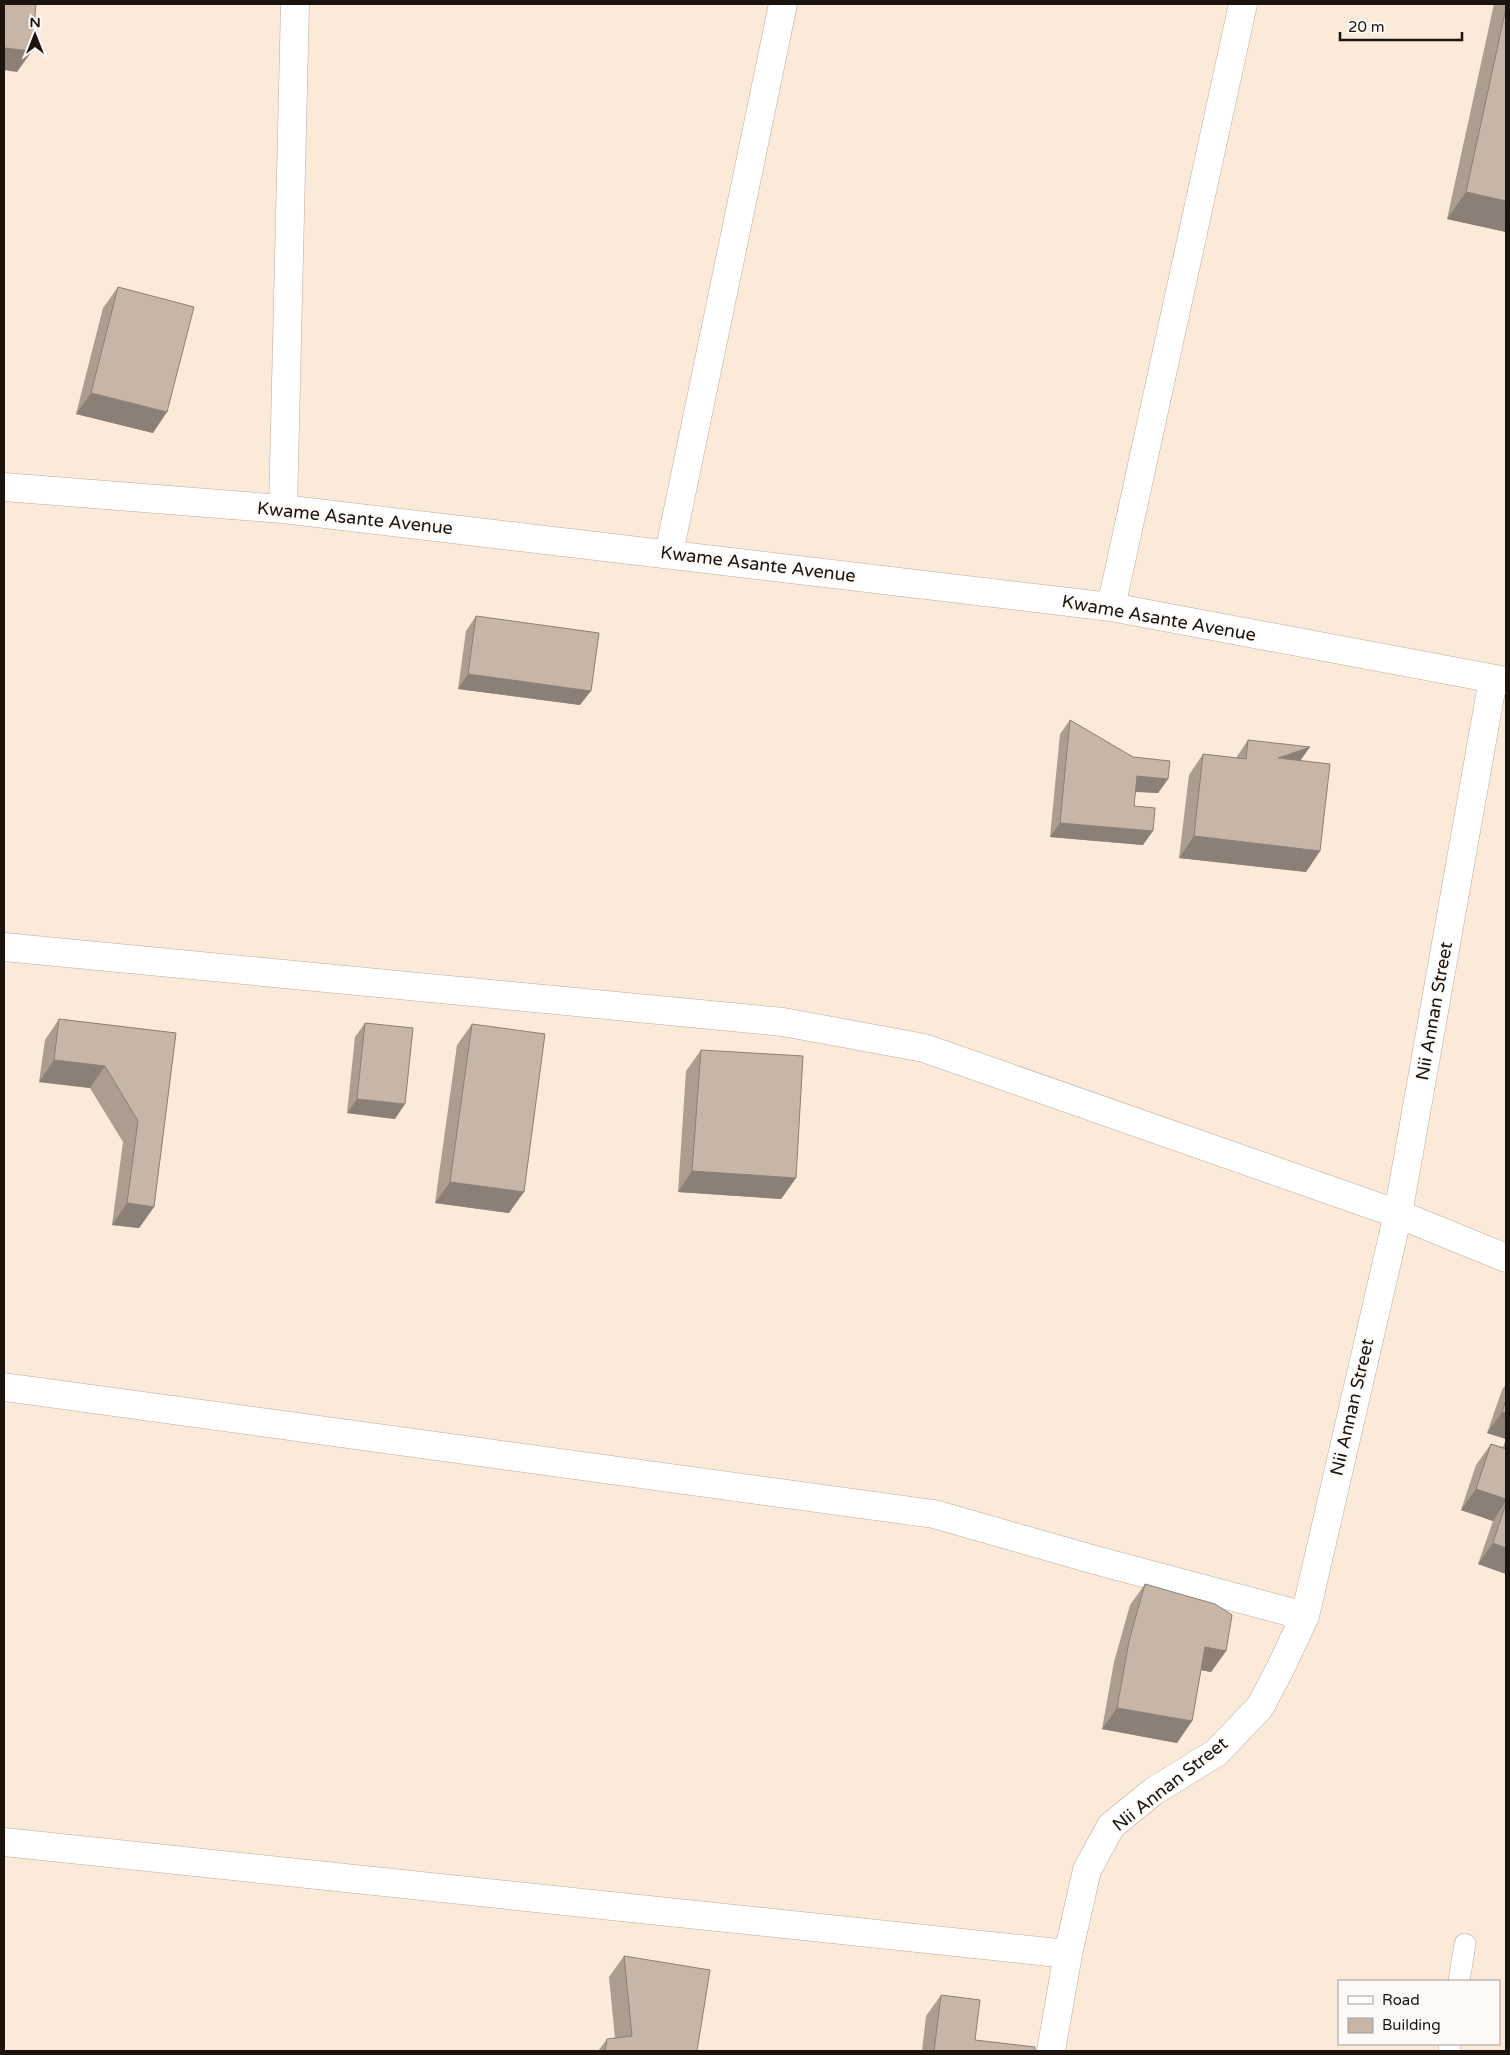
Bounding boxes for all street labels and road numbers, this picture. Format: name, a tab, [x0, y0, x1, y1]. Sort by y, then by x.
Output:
street label: Kwame Asante Avenue	[256, 497, 454, 539]
street label: Kwame Asante Avenue	[659, 541, 857, 587]
street label: Kwame Asante Avenue	[1060, 590, 1258, 646]
street label: Nii Annan Street	[1411, 940, 1457, 1082]
street label: Nii Annan Street	[1325, 1336, 1379, 1478]
street label: Nii Annan Street	[1108, 1732, 1232, 1836]

